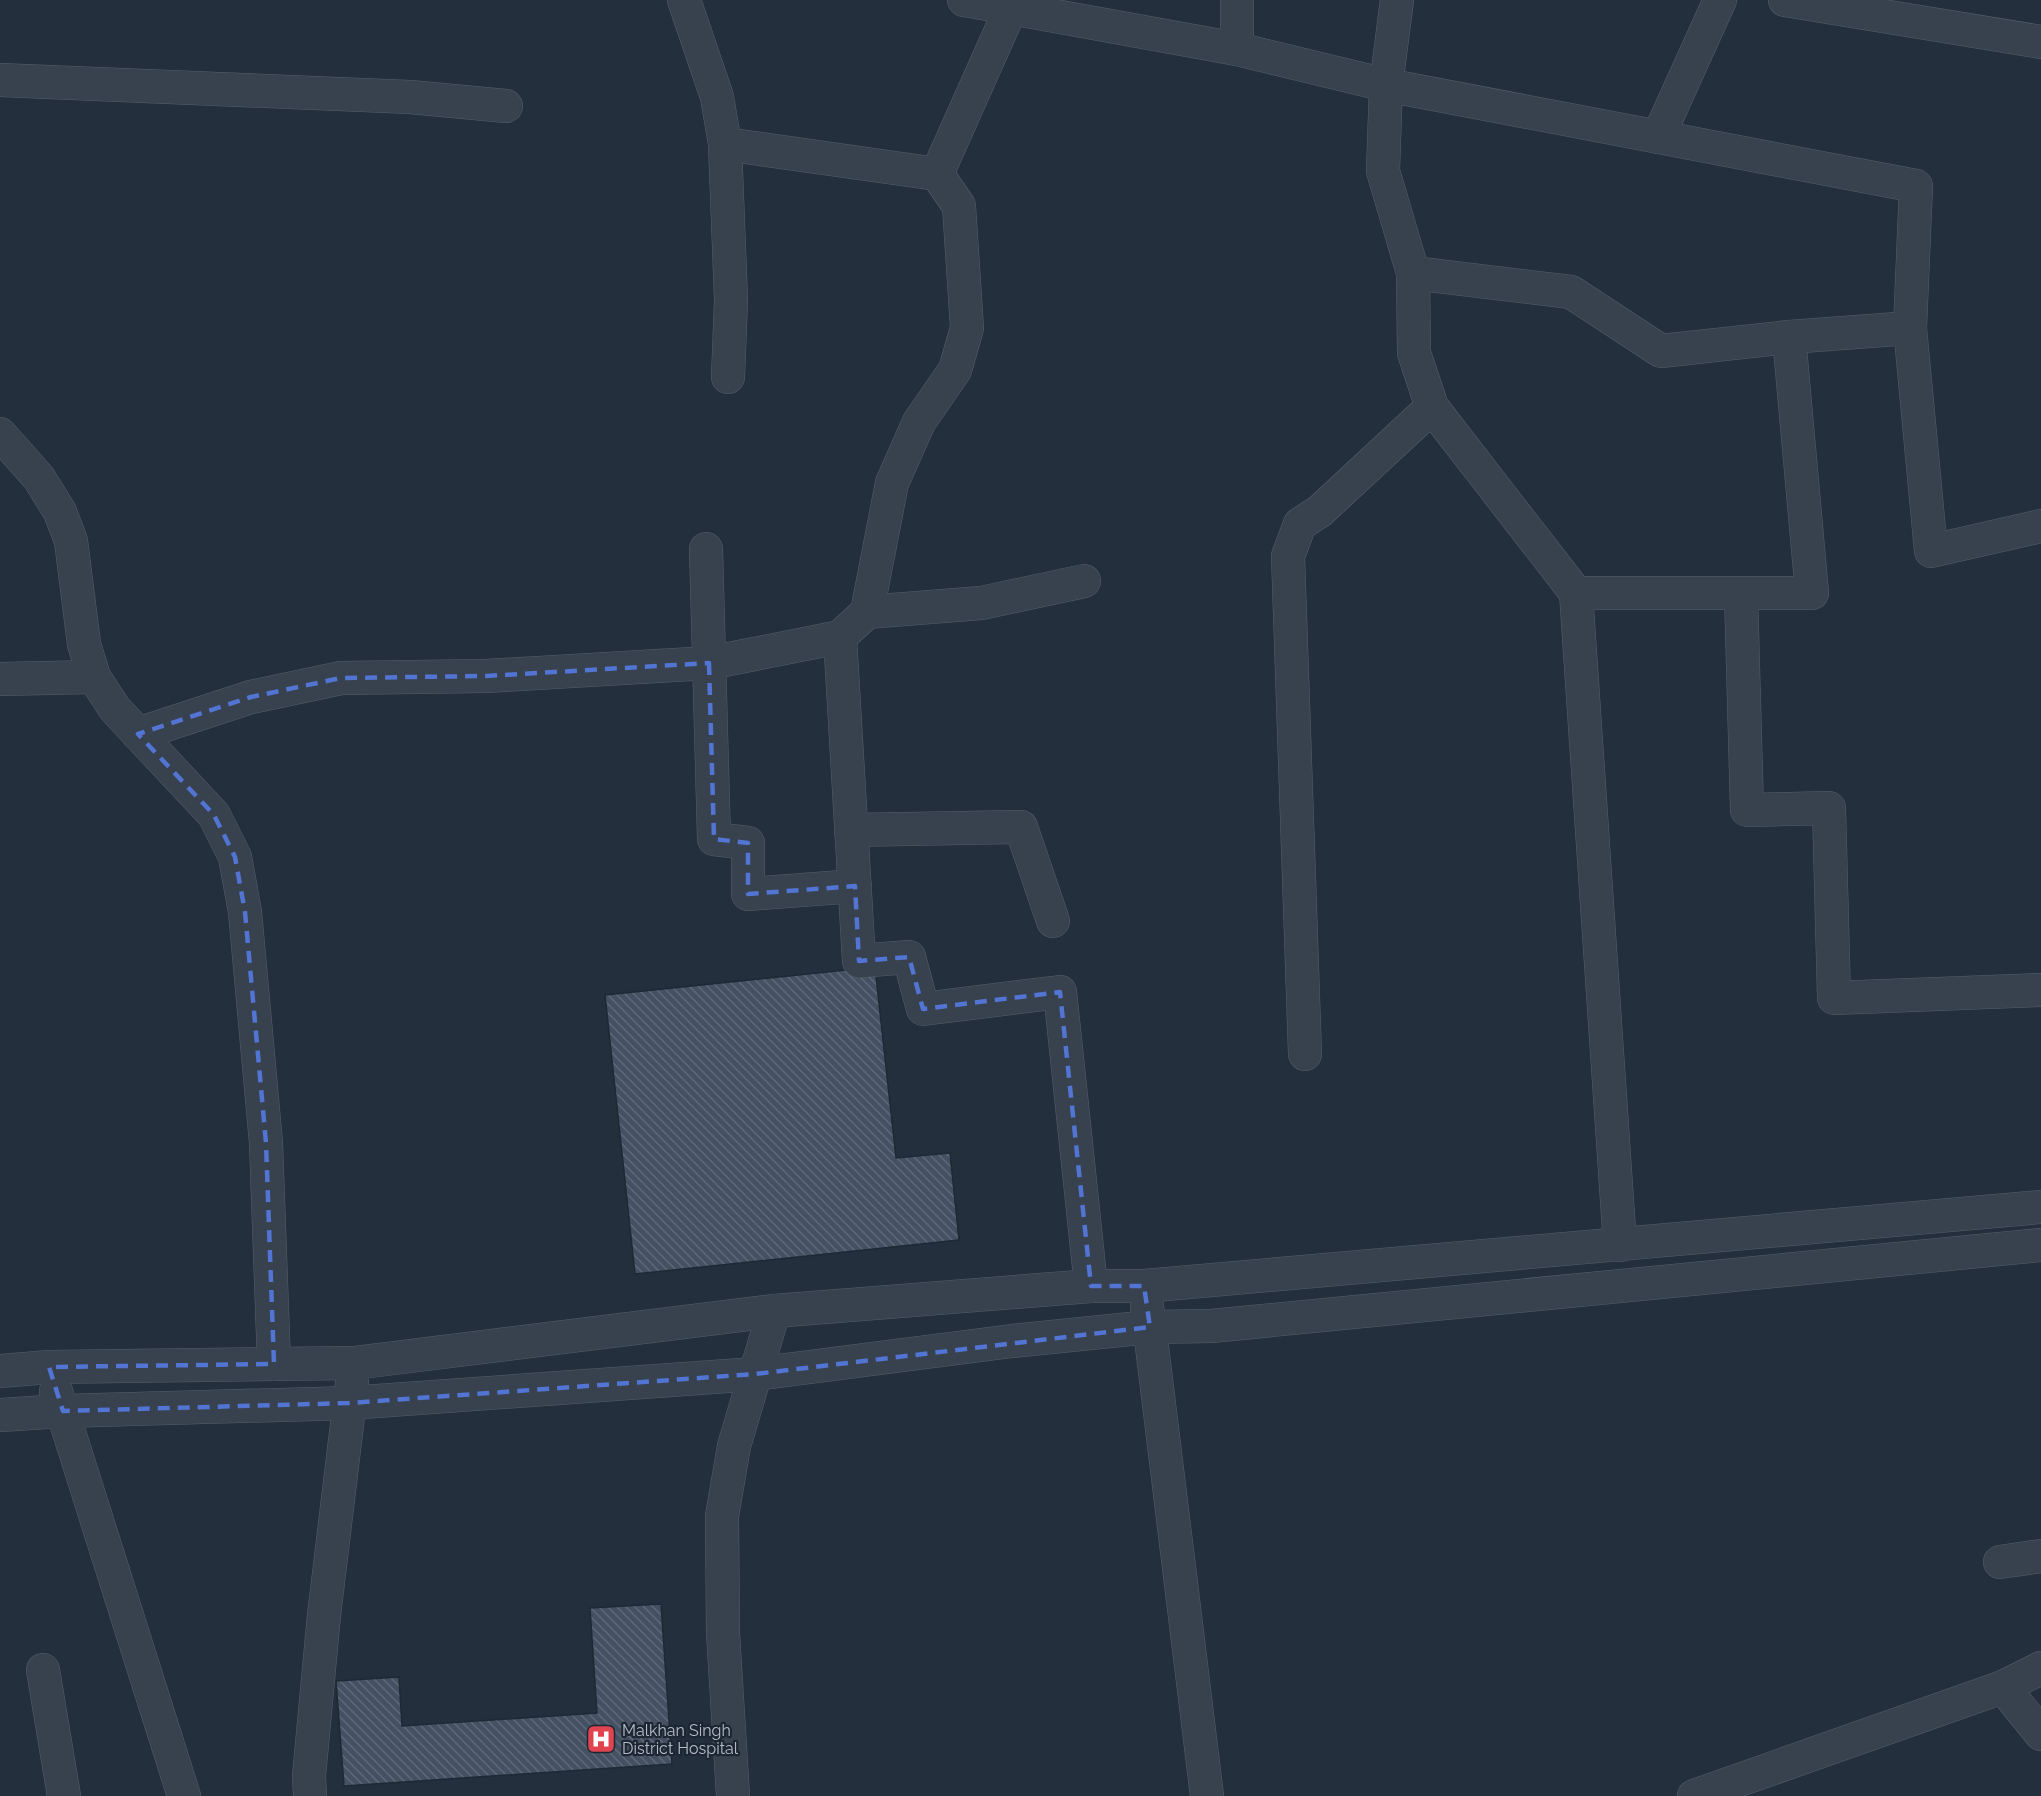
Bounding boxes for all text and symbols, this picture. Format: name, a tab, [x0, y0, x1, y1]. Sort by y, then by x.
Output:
place label: Malkhan Singh District Hospital	[622, 1721, 739, 1758]
hospital icon: Malkhan Singh District Hospital	[585, 1723, 617, 1755]

